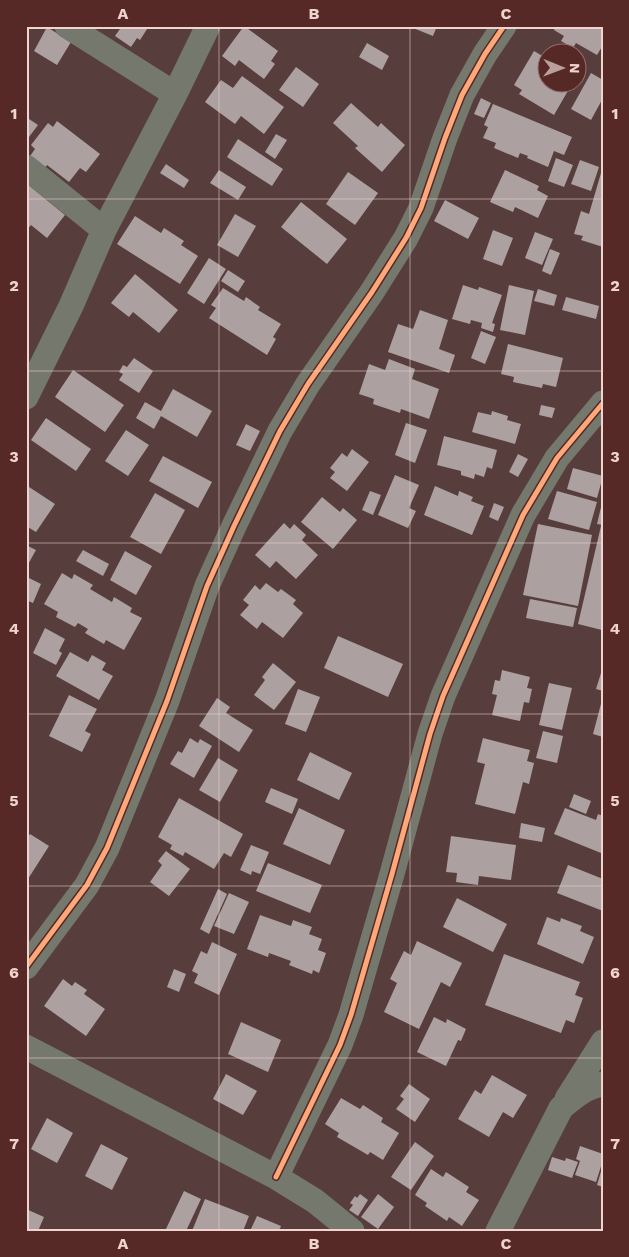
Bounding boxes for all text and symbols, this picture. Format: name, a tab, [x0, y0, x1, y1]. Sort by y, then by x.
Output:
text: A	[118, 4, 129, 23]
text: B	[309, 4, 320, 23]
text: C	[501, 4, 512, 23]
north arrow	[536, 42, 586, 92]
text: N	[567, 63, 583, 74]
text: 1	[11, 104, 17, 123]
text: 1	[612, 104, 618, 123]
text: 2	[9, 276, 19, 295]
text: 2	[610, 276, 620, 295]
text: 3	[9, 447, 19, 466]
text: 3	[610, 447, 620, 466]
text: 4	[9, 619, 19, 638]
text: 4	[610, 619, 620, 638]
text: 5	[9, 791, 19, 810]
text: 5	[610, 791, 620, 810]
text: 6	[9, 963, 19, 982]
text: 6	[610, 963, 620, 982]
text: 7	[9, 1134, 19, 1153]
text: 7	[610, 1134, 620, 1153]
text: A	[118, 1234, 129, 1253]
text: B	[309, 1234, 320, 1253]
text: C	[501, 1234, 512, 1253]

